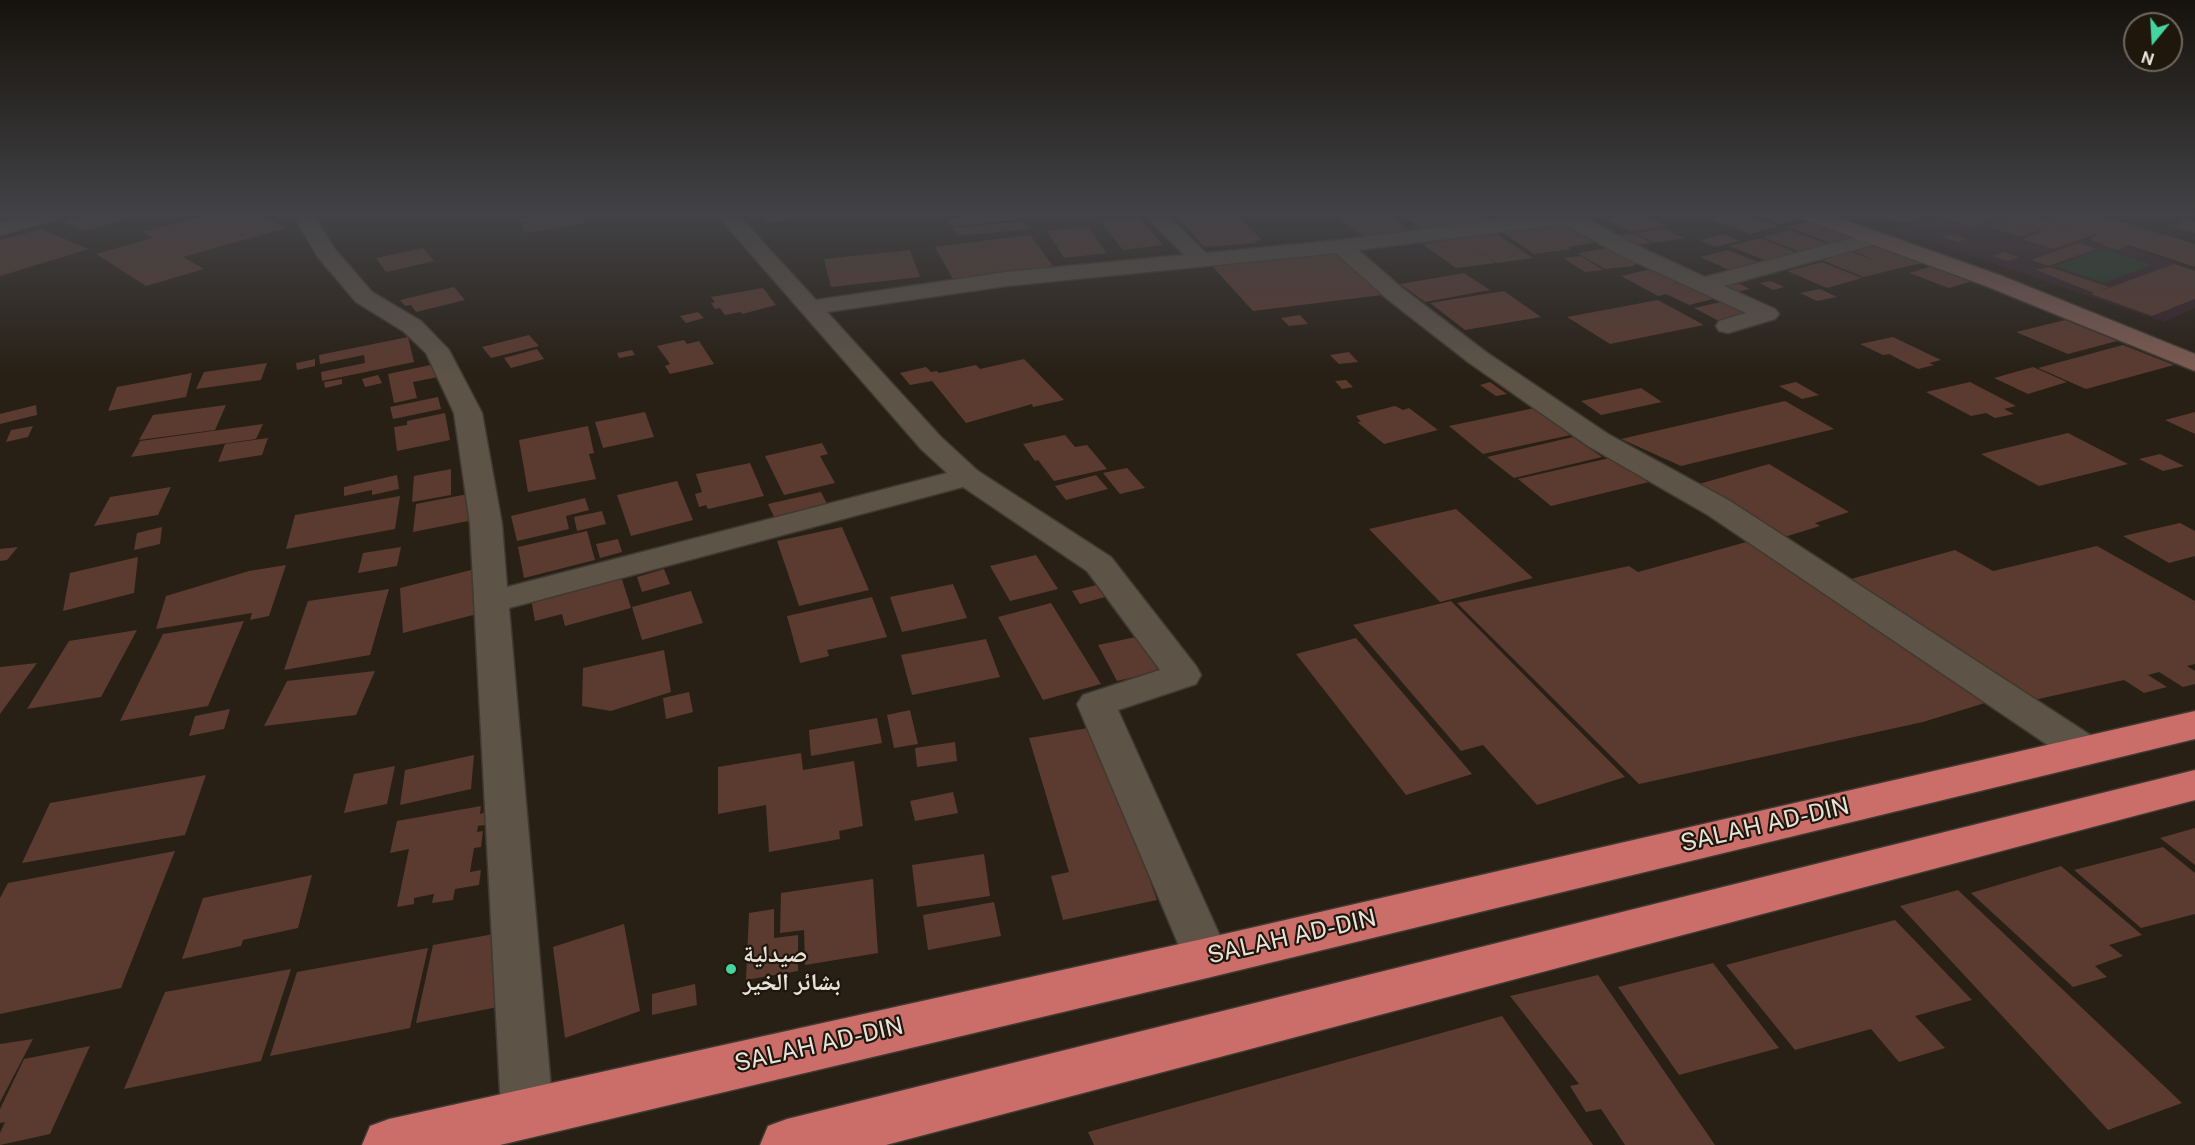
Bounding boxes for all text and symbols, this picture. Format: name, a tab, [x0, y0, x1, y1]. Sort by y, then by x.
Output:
north arrow	[2123, 12, 2183, 72]
text: N	[2139, 47, 2157, 69]
street label: SALAH AD-DIN	[1678, 792, 1852, 858]
street label: SALAH AD-DIN	[1205, 904, 1379, 970]
place label: صيدلية بشائر الخير	[743, 941, 841, 997]
marker: صيدلية بشائر الخير	[724, 962, 738, 976]
street label: SALAH AD-DIN	[732, 1012, 906, 1078]

